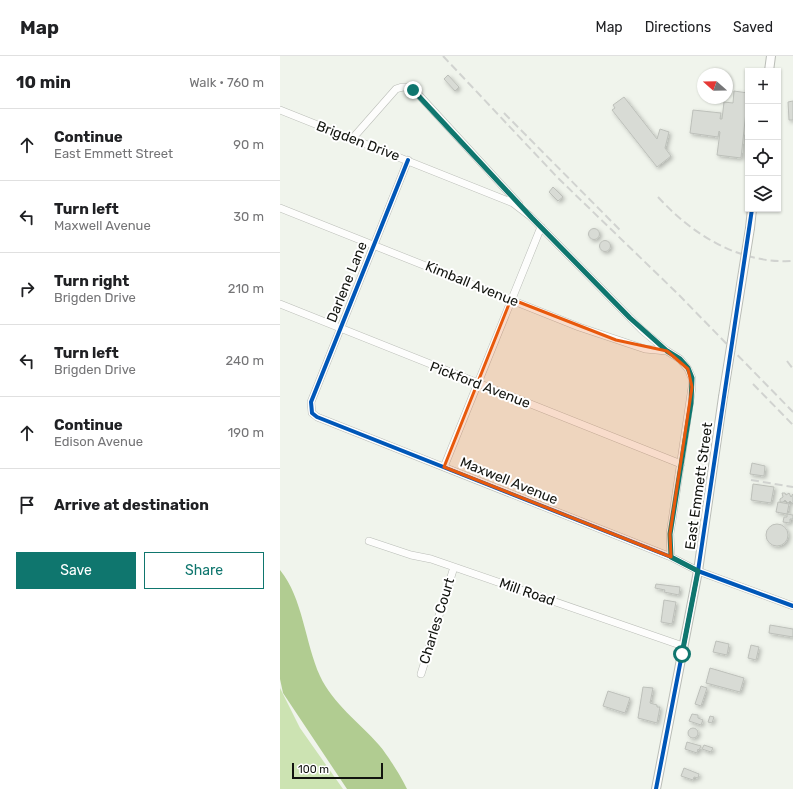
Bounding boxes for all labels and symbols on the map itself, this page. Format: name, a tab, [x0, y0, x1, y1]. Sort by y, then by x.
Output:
north arrow	[697, 68, 733, 104]
route end	[404, 81, 422, 99]
street label: Brigden Drive	[314, 117, 402, 165]
street label: Darlene Lane	[323, 239, 371, 325]
street label: Kimball Avenue	[423, 258, 521, 311]
street label: Pickford Avenue	[427, 358, 533, 412]
street label: East Emmett Street	[682, 421, 716, 551]
street label: Maxwell Avenue	[458, 454, 561, 508]
street label: Charles Court	[416, 575, 458, 666]
street label: Mill Road	[497, 575, 557, 609]
route start	[673, 645, 691, 663]
scale bar	[292, 761, 383, 780]

